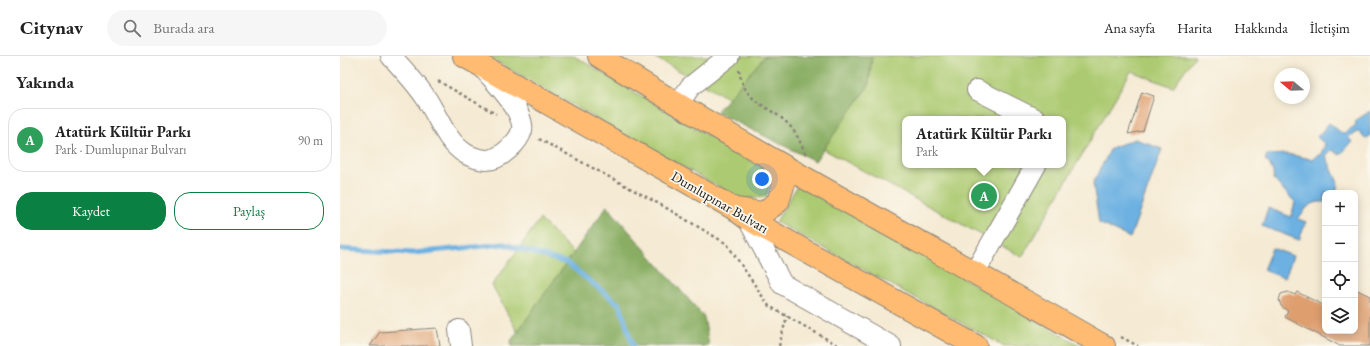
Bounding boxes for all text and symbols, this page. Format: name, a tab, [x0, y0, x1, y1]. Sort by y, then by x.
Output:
search box	[107, 10, 387, 46]
text: Citynav	[20, 15, 83, 40]
icon: search	[121, 17, 143, 39]
text: Burada ara	[153, 18, 214, 37]
text: Ana sayfa	[1104, 19, 1155, 37]
text: Harita	[1177, 19, 1212, 37]
text: Hakkında	[1234, 19, 1288, 37]
text: İletişim	[1310, 19, 1350, 37]
north arrow	[1274, 68, 1310, 104]
text: Yakında	[16, 71, 74, 93]
popup	[902, 116, 1066, 168]
text: Atatürk Kültür Parkı	[55, 122, 191, 141]
text: Atatürk Kültür Parkı	[916, 124, 1052, 143]
text: A	[25, 132, 35, 149]
text: 90 m	[298, 132, 323, 149]
text: Park · Dumlupınar Bulvarı	[55, 141, 186, 158]
text: Park	[916, 143, 938, 160]
street label: Dumlupınar Bulvarı	[668, 167, 772, 237]
your location	[752, 169, 772, 189]
pin: A	[971, 181, 997, 211]
map controls	[1322, 190, 1358, 334]
button: +	[1322, 190, 1358, 226]
button: Kaydet	[16, 192, 166, 230]
button: Paylaş	[174, 192, 324, 230]
button: −	[1322, 226, 1358, 262]
button: locate	[1322, 262, 1358, 298]
button: layers	[1322, 298, 1358, 334]

